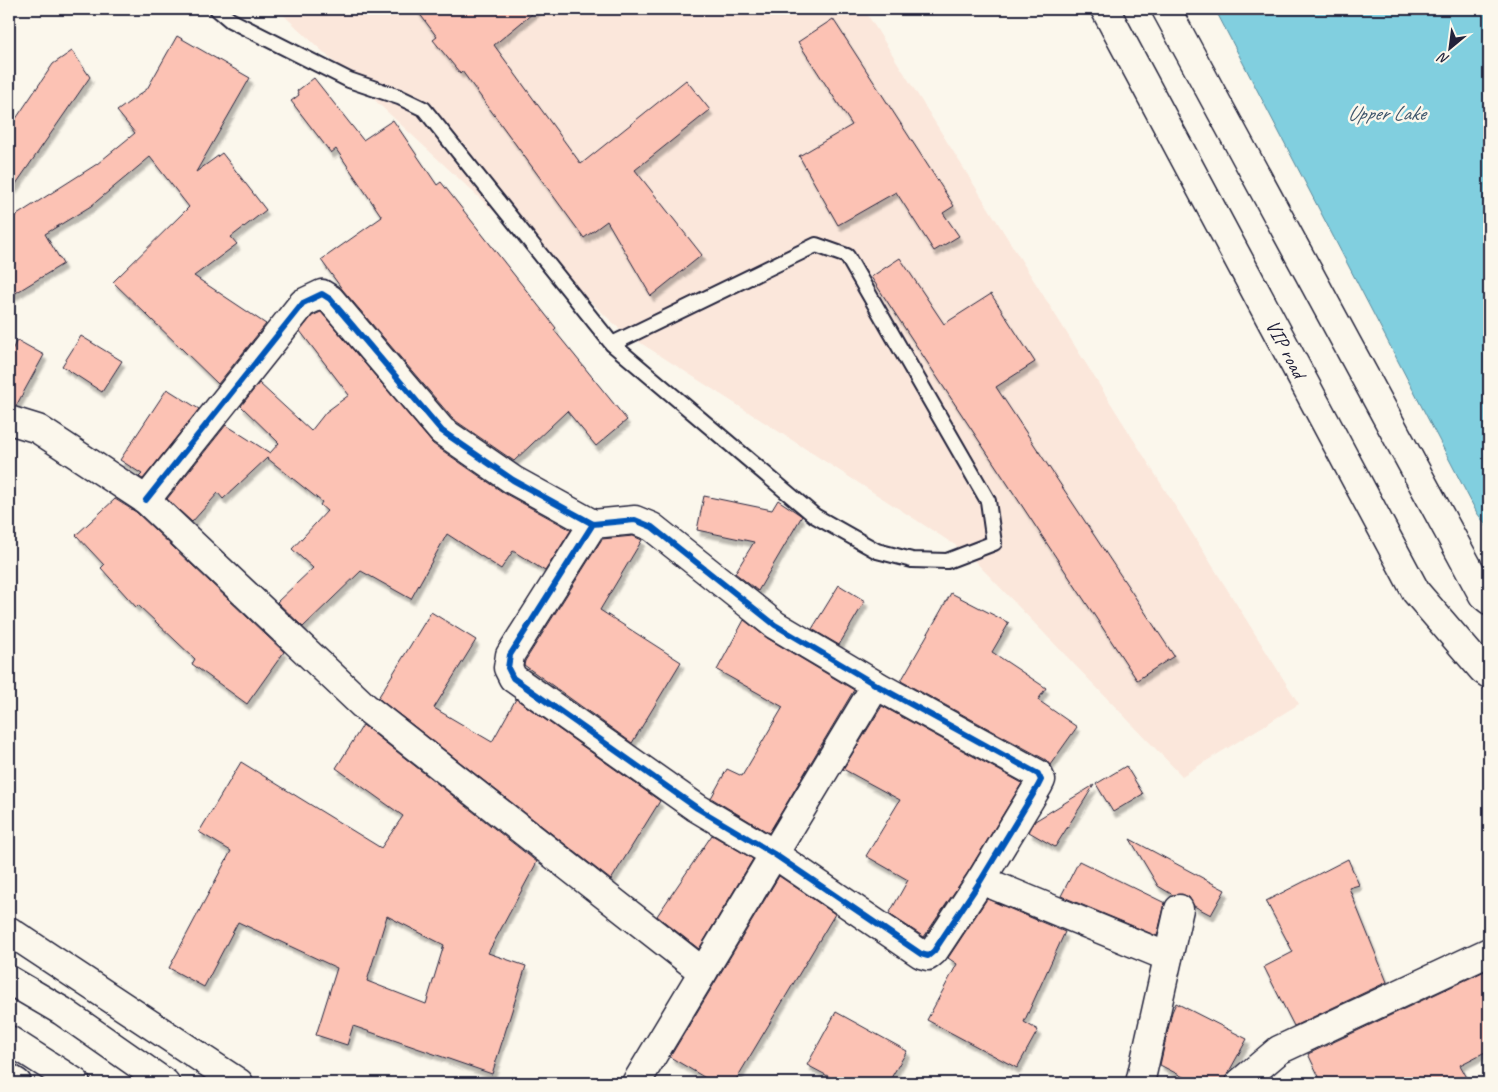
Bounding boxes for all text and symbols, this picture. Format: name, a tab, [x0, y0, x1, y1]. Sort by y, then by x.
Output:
north arrow	[1426, 22, 1476, 72]
text: N	[1434, 48, 1452, 68]
water label: Upper Lake	[1347, 100, 1428, 126]
street label: VIP road	[1260, 316, 1313, 385]

